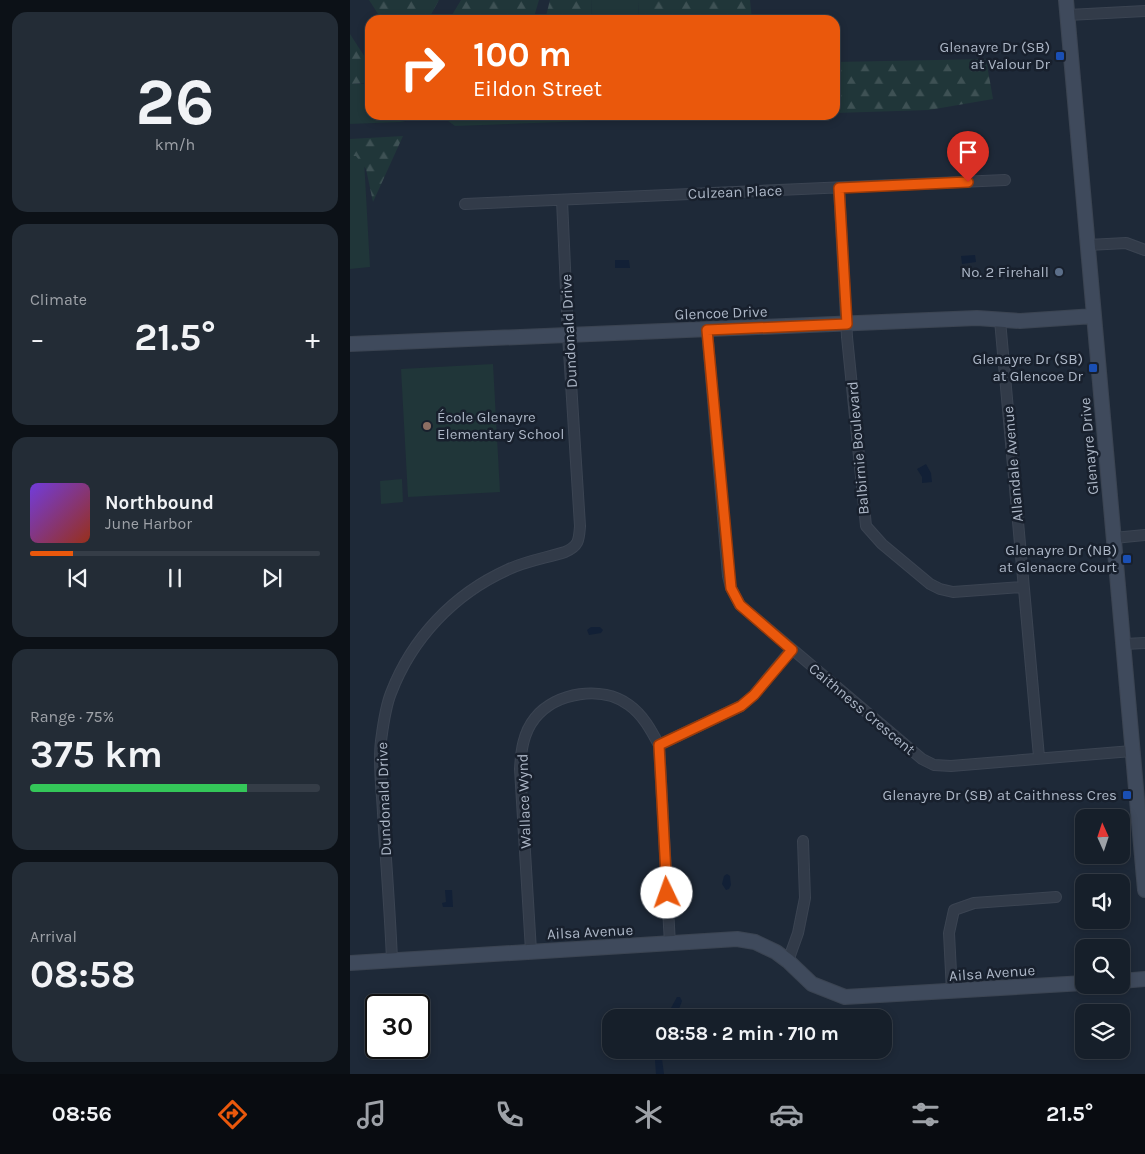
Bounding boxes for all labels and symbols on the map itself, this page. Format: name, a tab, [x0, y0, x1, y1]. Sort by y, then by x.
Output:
place label: Glenayre Dr (SB) at Valour Dr	[940, 38, 1051, 73]
marker: Glenayre Dr (SB) at Valour Dr	[1054, 50, 1066, 62]
pin	[947, 131, 989, 182]
street label: Culzean Place	[688, 181, 782, 203]
place label: No. 2 Firehall	[961, 263, 1049, 281]
marker: No. 2 Firehall	[1053, 266, 1065, 278]
street label: Dundonald Drive	[557, 274, 581, 388]
street label: Glencoe Drive	[674, 302, 768, 324]
place label: Glenayre Dr (SB) at Glencoe Dr	[973, 350, 1084, 385]
marker: Glenayre Dr (SB) at Glencoe Dr	[1087, 362, 1099, 374]
street label: Balbirnie Boulevard	[843, 380, 873, 516]
street label: Glenayre Drive	[1076, 397, 1102, 495]
street label: Allandale Avenue	[999, 405, 1027, 523]
place label: École Glenayre Elementary School	[437, 408, 564, 443]
marker: École Glenayre Elementary School	[421, 420, 433, 432]
place label: Glenayre Dr (NB) at Glenacre Court	[999, 541, 1117, 576]
marker: Glenayre Dr (NB) at Glenacre Court	[1121, 553, 1133, 565]
street label: Caithness Crescent	[805, 659, 919, 759]
street label: Dundonald Drive	[373, 742, 395, 856]
street label: Wallace Wynd	[513, 753, 535, 849]
place label: Glenayre Dr (SB) at Caithness Cres	[883, 786, 1117, 804]
marker: Glenayre Dr (SB) at Caithness Cres	[1121, 789, 1133, 801]
north arrow	[1075, 809, 1130, 864]
position arrow	[640, 866, 692, 918]
street label: Ailsa Avenue	[546, 921, 634, 943]
street label: Ailsa Avenue	[948, 961, 1036, 985]
speed limit sign: 30	[365, 994, 430, 1059]

